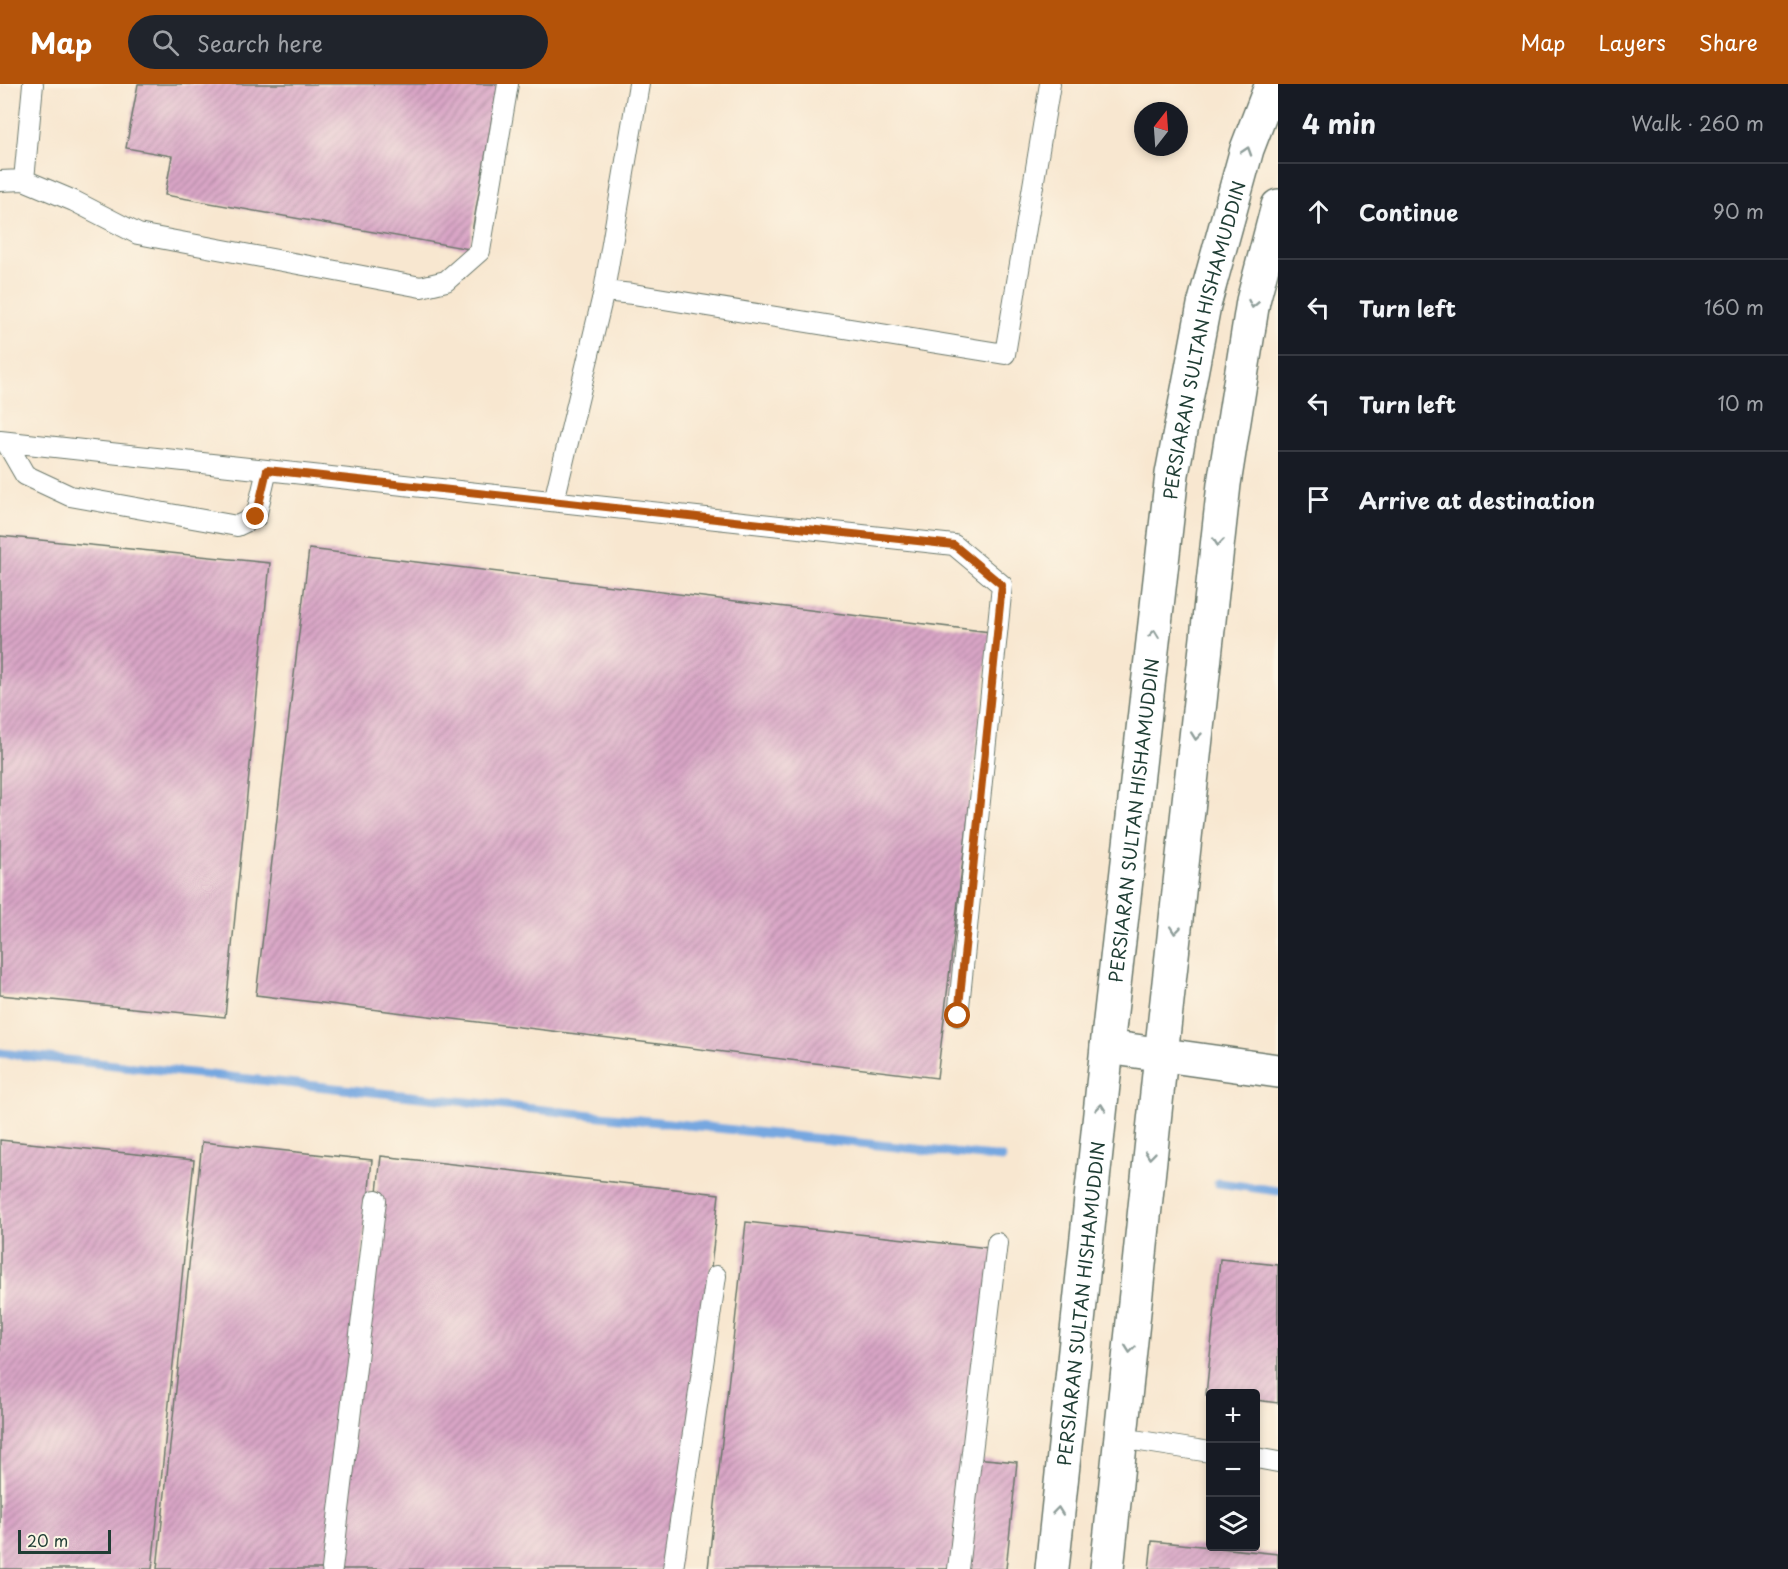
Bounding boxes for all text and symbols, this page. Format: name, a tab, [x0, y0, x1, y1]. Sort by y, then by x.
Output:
search box	[128, 15, 548, 69]
text: Map	[30, 21, 92, 64]
icon: search	[149, 26, 182, 59]
text: Search here	[197, 26, 323, 59]
text: Map	[1521, 26, 1565, 58]
text: Layers	[1598, 26, 1666, 58]
text: Share	[1699, 26, 1758, 58]
north arrow	[1134, 102, 1188, 156]
text: 4 min	[1302, 104, 1376, 143]
text: Walk · 260 m	[1631, 108, 1764, 138]
one-way arrow	[1239, 146, 1252, 157]
street label: PERSIARAN SULTAN HISHAMUDDIN	[1156, 177, 1251, 501]
icon: ahead	[1302, 195, 1335, 228]
text: Continue	[1359, 195, 1458, 228]
text: 90 m	[1713, 196, 1764, 226]
icon: left	[1302, 291, 1335, 324]
text: Turn left	[1359, 291, 1456, 324]
text: 160 m	[1704, 292, 1764, 322]
one-way arrow	[1247, 298, 1260, 308]
icon: left	[1302, 387, 1335, 420]
text: Turn left	[1359, 387, 1456, 420]
text: 10 m	[1717, 388, 1764, 418]
icon: arrive	[1302, 483, 1335, 516]
text: Arrive at destination	[1359, 483, 1595, 516]
route end	[242, 503, 268, 529]
one-way arrow	[1212, 538, 1224, 547]
one-way arrow	[1147, 629, 1160, 638]
street label: PERSIARAN SULTAN HISHAMUDDIN	[1101, 657, 1165, 984]
one-way arrow	[1190, 731, 1203, 741]
one-way arrow	[1169, 925, 1182, 934]
route start	[944, 1002, 970, 1028]
one-way arrow	[1094, 1103, 1106, 1113]
street label: PERSIARAN SULTAN HISHAMUDDIN	[1049, 1140, 1111, 1467]
one-way arrow	[1145, 1150, 1157, 1159]
one-way arrow	[1124, 1344, 1137, 1353]
map controls	[1206, 1389, 1260, 1551]
button: +	[1206, 1389, 1260, 1443]
button: −	[1206, 1443, 1260, 1497]
button: layers	[1206, 1497, 1260, 1551]
one-way arrow	[1052, 1506, 1064, 1515]
scale bar	[18, 1527, 111, 1554]
text: 20 m	[27, 1528, 68, 1552]

